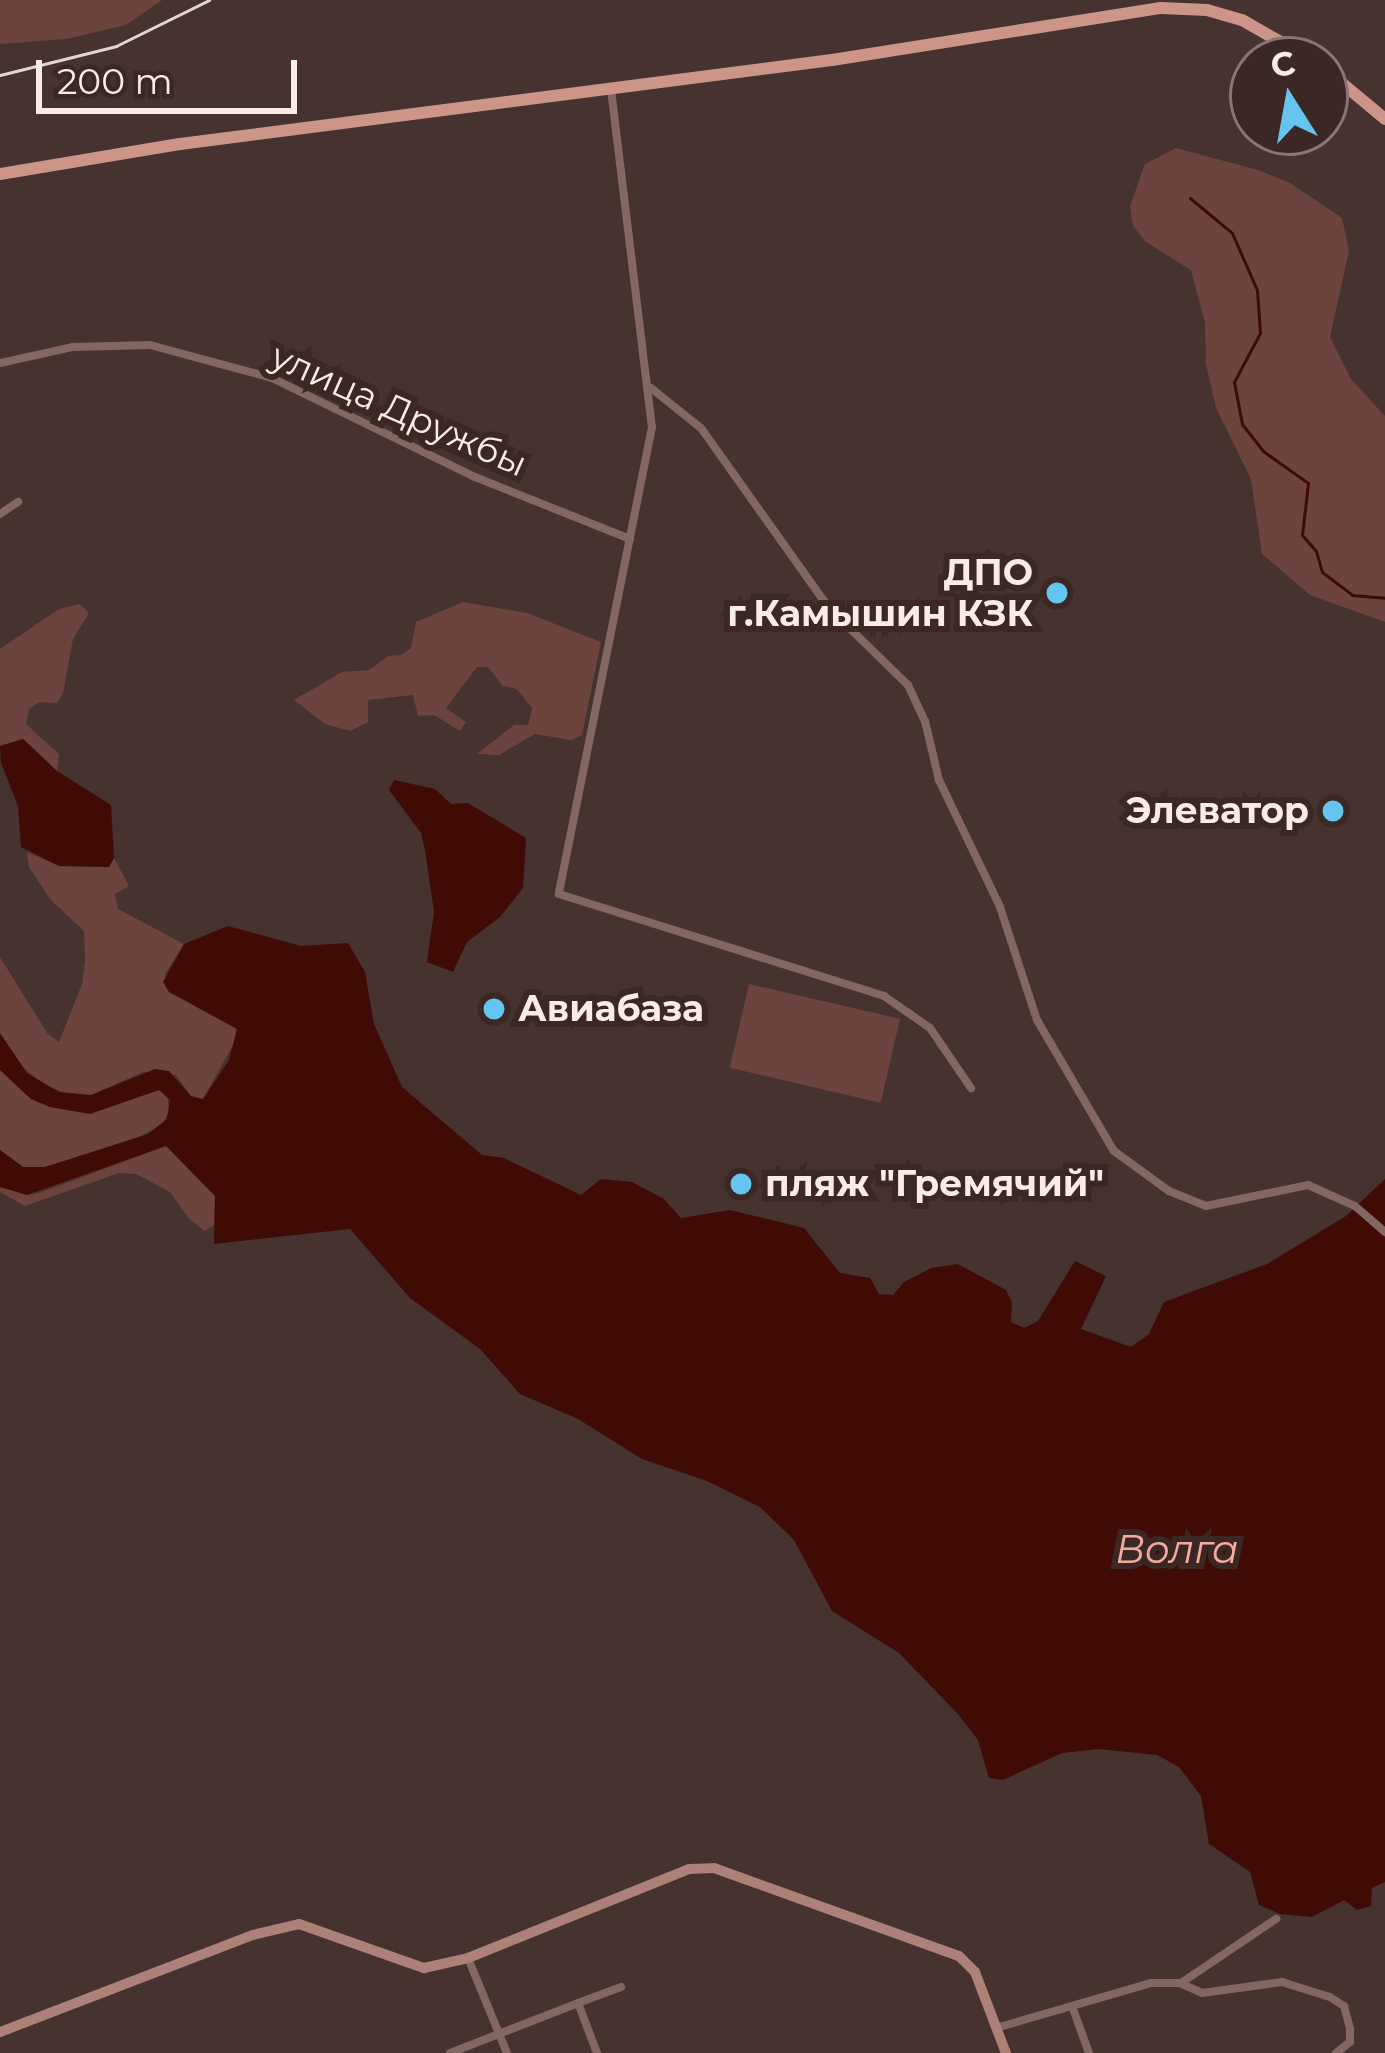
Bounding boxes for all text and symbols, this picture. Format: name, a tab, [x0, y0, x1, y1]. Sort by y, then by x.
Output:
scale bar	[42, 36, 303, 110]
north arrow	[1229, 36, 1349, 156]
text: С	[1267, 42, 1298, 86]
text: 200 m	[57, 59, 173, 103]
street label: улица Дружбы	[264, 334, 534, 486]
place label: ДПО г.Камышин КЗК	[727, 550, 1033, 635]
marker: ДПО г.Камышин КЗК	[1044, 580, 1070, 606]
place label: Элеватор	[1126, 789, 1309, 833]
marker: Элеватор	[1320, 798, 1346, 824]
place label: Авиабаза	[518, 987, 704, 1031]
marker: Авиабаза	[481, 996, 507, 1022]
place label: пляж "Гремячий"	[765, 1162, 1104, 1206]
marker: пляж "Гремячий"	[728, 1171, 754, 1197]
water label: Волга	[1115, 1526, 1239, 1572]

